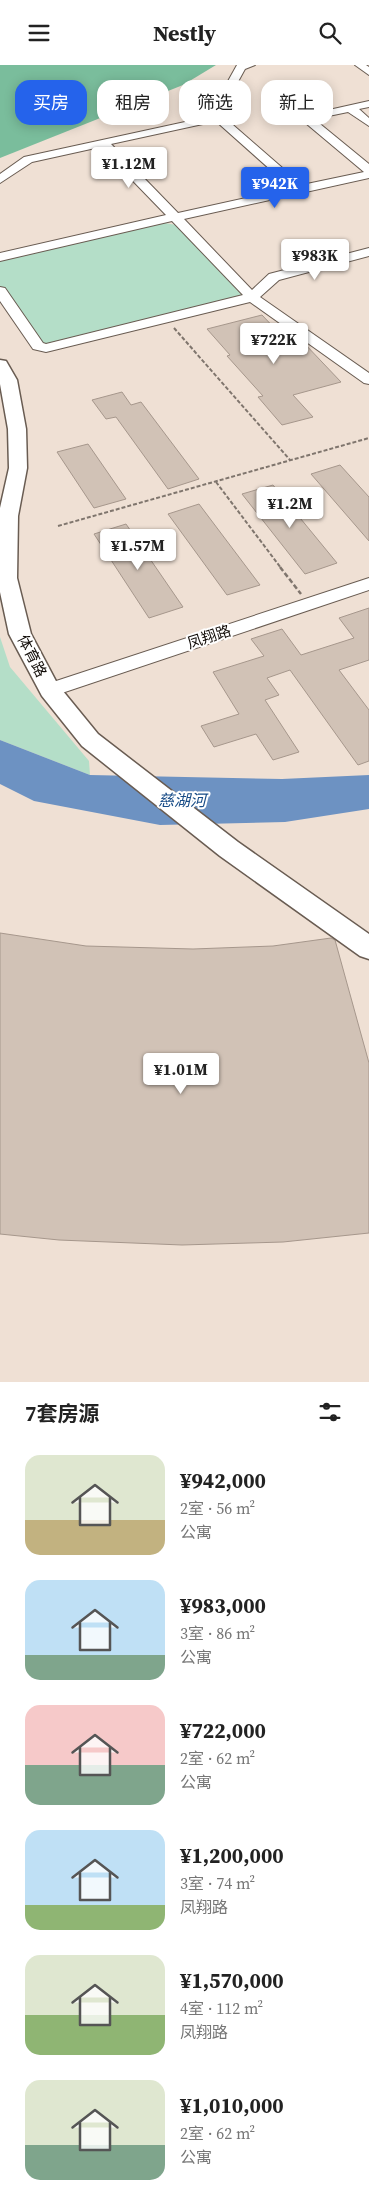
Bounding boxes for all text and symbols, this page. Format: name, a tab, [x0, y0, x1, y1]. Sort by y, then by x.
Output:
text: Nestly	[153, 18, 216, 48]
icon: menu	[25, 19, 53, 47]
icon: search	[316, 19, 344, 47]
chip: 买房	[15, 80, 87, 125]
chip: 租房	[97, 80, 169, 125]
chip: 筛选	[179, 80, 251, 125]
chip: 新上	[261, 80, 333, 125]
pin: ¥1.12M	[88, 147, 170, 189]
text: ¥1.12M	[102, 152, 156, 174]
pin: ¥942K	[240, 167, 310, 209]
text: ¥942K	[252, 172, 298, 194]
pin: ¥983K	[280, 239, 350, 281]
text: ¥983K	[292, 244, 338, 266]
pin: ¥722K	[239, 323, 309, 365]
text: ¥722K	[251, 328, 297, 350]
pin: ¥1.2M	[255, 487, 325, 529]
text: ¥1.2M	[267, 492, 313, 514]
pin: ¥1.57M	[97, 529, 179, 571]
text: ¥1.57M	[111, 534, 165, 556]
street label: 凤翔路	[184, 620, 233, 653]
street label: 体育路	[13, 631, 52, 681]
water label: 慈湖河	[158, 789, 209, 811]
pin: ¥1.01M	[140, 1053, 222, 1095]
text: ¥1.01M	[154, 1058, 208, 1080]
icon: filters	[316, 1398, 344, 1426]
text: 7套房源	[25, 1399, 99, 1428]
text: ¥942,000	[180, 1466, 266, 1495]
icon: home	[65, 1475, 125, 1535]
text: 2室 · 56 m²	[180, 1497, 255, 1519]
text: 公寓	[180, 1521, 212, 1543]
text: ¥983,000	[180, 1591, 266, 1620]
icon: home	[65, 1600, 125, 1660]
text: 3室 · 86 m²	[180, 1622, 255, 1644]
text: 公寓	[180, 1646, 212, 1668]
text: ¥722,000	[180, 1716, 266, 1745]
icon: home	[65, 1725, 125, 1785]
text: 2室 · 62 m²	[180, 1747, 255, 1769]
text: 公寓	[180, 1771, 212, 1793]
text: ¥1,200,000	[180, 1841, 284, 1870]
icon: home	[65, 1850, 125, 1910]
text: 3室 · 74 m²	[180, 1872, 255, 1894]
text: 凤翔路	[180, 1896, 228, 1918]
text: ¥1,570,000	[180, 1966, 284, 1995]
icon: home	[65, 1975, 125, 2035]
text: 4室 · 112 m²	[180, 1997, 263, 2019]
text: 凤翔路	[180, 2021, 228, 2043]
text: ¥1,010,000	[180, 2091, 284, 2120]
icon: home	[65, 2100, 125, 2160]
text: 2室 · 62 m²	[180, 2122, 255, 2144]
text: 公寓	[180, 2146, 212, 2168]

